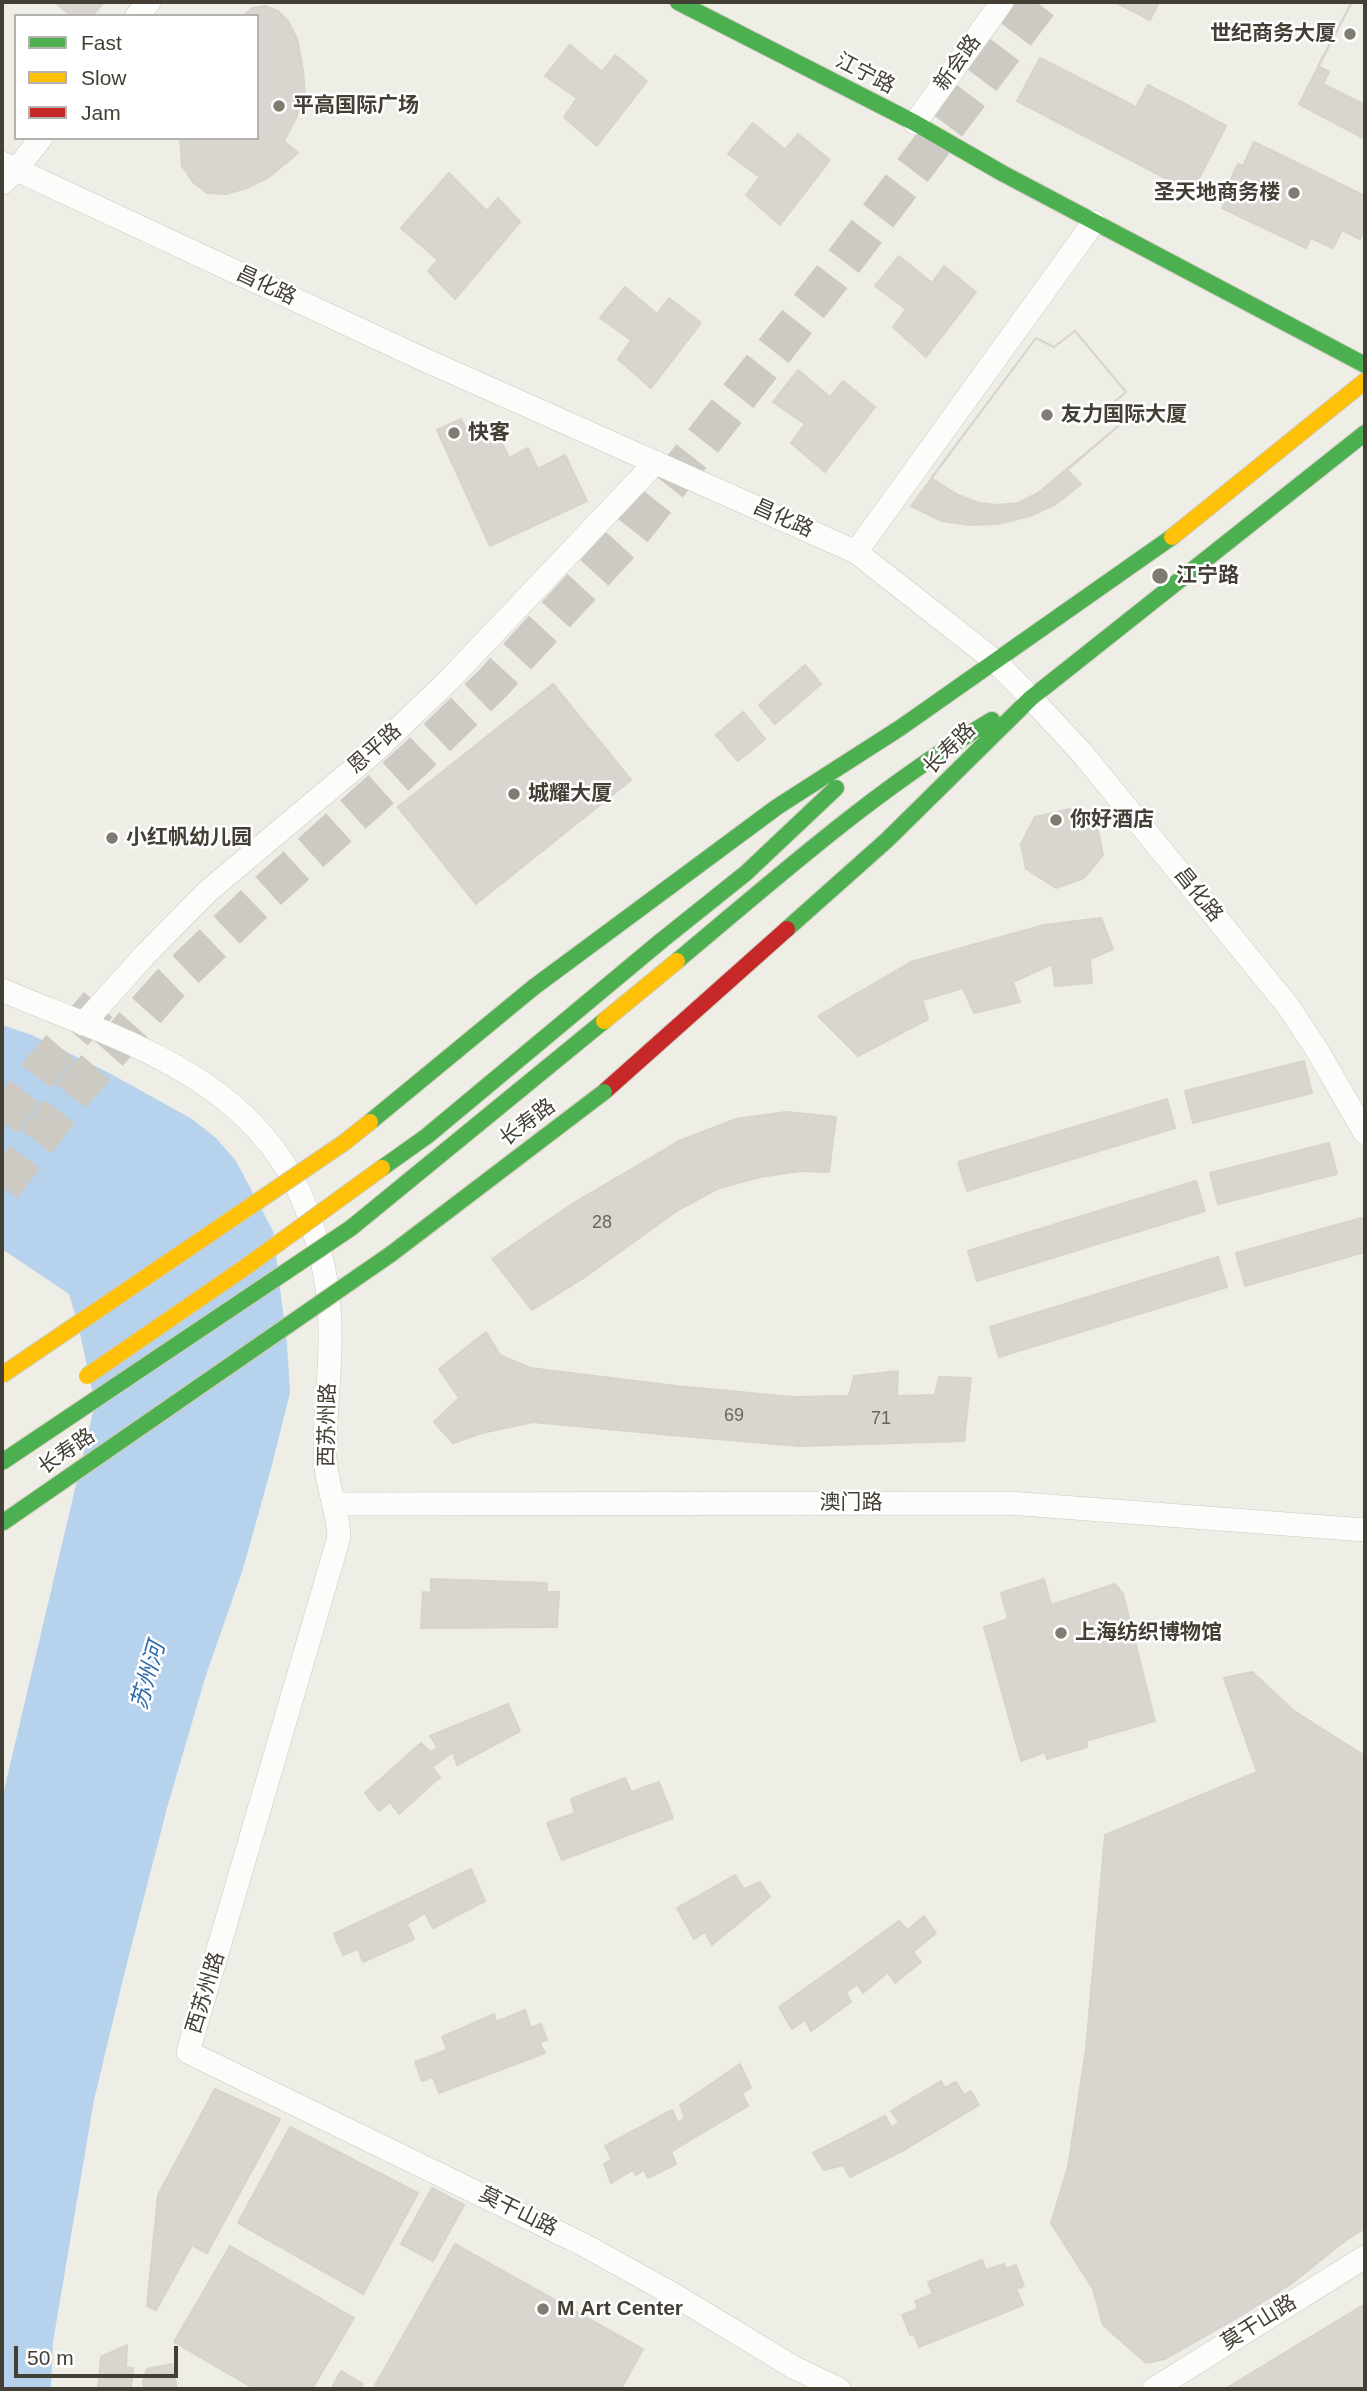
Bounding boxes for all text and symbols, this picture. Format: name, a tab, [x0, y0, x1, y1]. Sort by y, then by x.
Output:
legend	[14, 14, 259, 140]
place label: 世纪商务大厦	[1210, 21, 1336, 47]
marker: 世纪商务大厦	[1342, 26, 1358, 42]
street label: 新会路	[929, 30, 987, 96]
text: Fast	[81, 31, 122, 54]
street label: 江宁路	[831, 48, 899, 100]
text: Slow	[81, 66, 127, 89]
place label: 平高国际广场	[293, 93, 419, 119]
marker: 平高国际广场	[271, 98, 287, 114]
text: Jam	[81, 101, 121, 124]
place label: 圣天地商务楼	[1154, 180, 1280, 206]
marker: 圣天地商务楼	[1286, 185, 1302, 201]
street label: 昌化路	[232, 261, 300, 311]
place label: 友力国际大厦	[1061, 402, 1187, 428]
marker: 友力国际大厦	[1039, 407, 1055, 423]
place label: 快客	[468, 420, 510, 446]
marker: 快客	[446, 425, 462, 441]
street label: 昌化路	[749, 495, 817, 543]
place label: 江宁路	[1176, 563, 1239, 589]
marker: 江宁路	[1150, 566, 1170, 586]
street label: 长寿路	[919, 718, 981, 780]
street label: 恩平路	[343, 719, 407, 779]
place label: 城耀大厦	[528, 781, 612, 807]
marker: 城耀大厦	[506, 786, 522, 802]
place label: 你好酒店	[1070, 807, 1154, 833]
marker: 你好酒店	[1048, 812, 1064, 828]
place label: 小红帆幼儿园	[126, 825, 252, 851]
marker: 小红帆幼儿园	[104, 830, 120, 846]
street label: 昌化路	[1168, 863, 1228, 927]
street label: 长寿路	[495, 1094, 561, 1152]
house number: 28	[592, 1212, 612, 1234]
street label: 西苏州路	[315, 1383, 341, 1467]
house number: 69	[724, 1405, 744, 1427]
house number: 71	[871, 1408, 891, 1430]
street label: 长寿路	[34, 1424, 100, 1480]
street label: 澳门路	[820, 1490, 882, 1516]
place label: 上海纺织博物馆	[1075, 1620, 1222, 1646]
marker: 上海纺织博物馆	[1053, 1625, 1069, 1641]
water label: 苏州河	[126, 1639, 172, 1713]
street label: 西苏州路	[182, 1949, 230, 2037]
street label: 莫干山路	[475, 2182, 561, 2242]
street label: 莫干山路	[1217, 2290, 1301, 2356]
place label: M Art Center	[557, 2296, 683, 2322]
marker: M Art Center	[535, 2301, 551, 2317]
scale bar	[18, 2332, 182, 2376]
text: 50 m	[27, 2346, 74, 2369]

